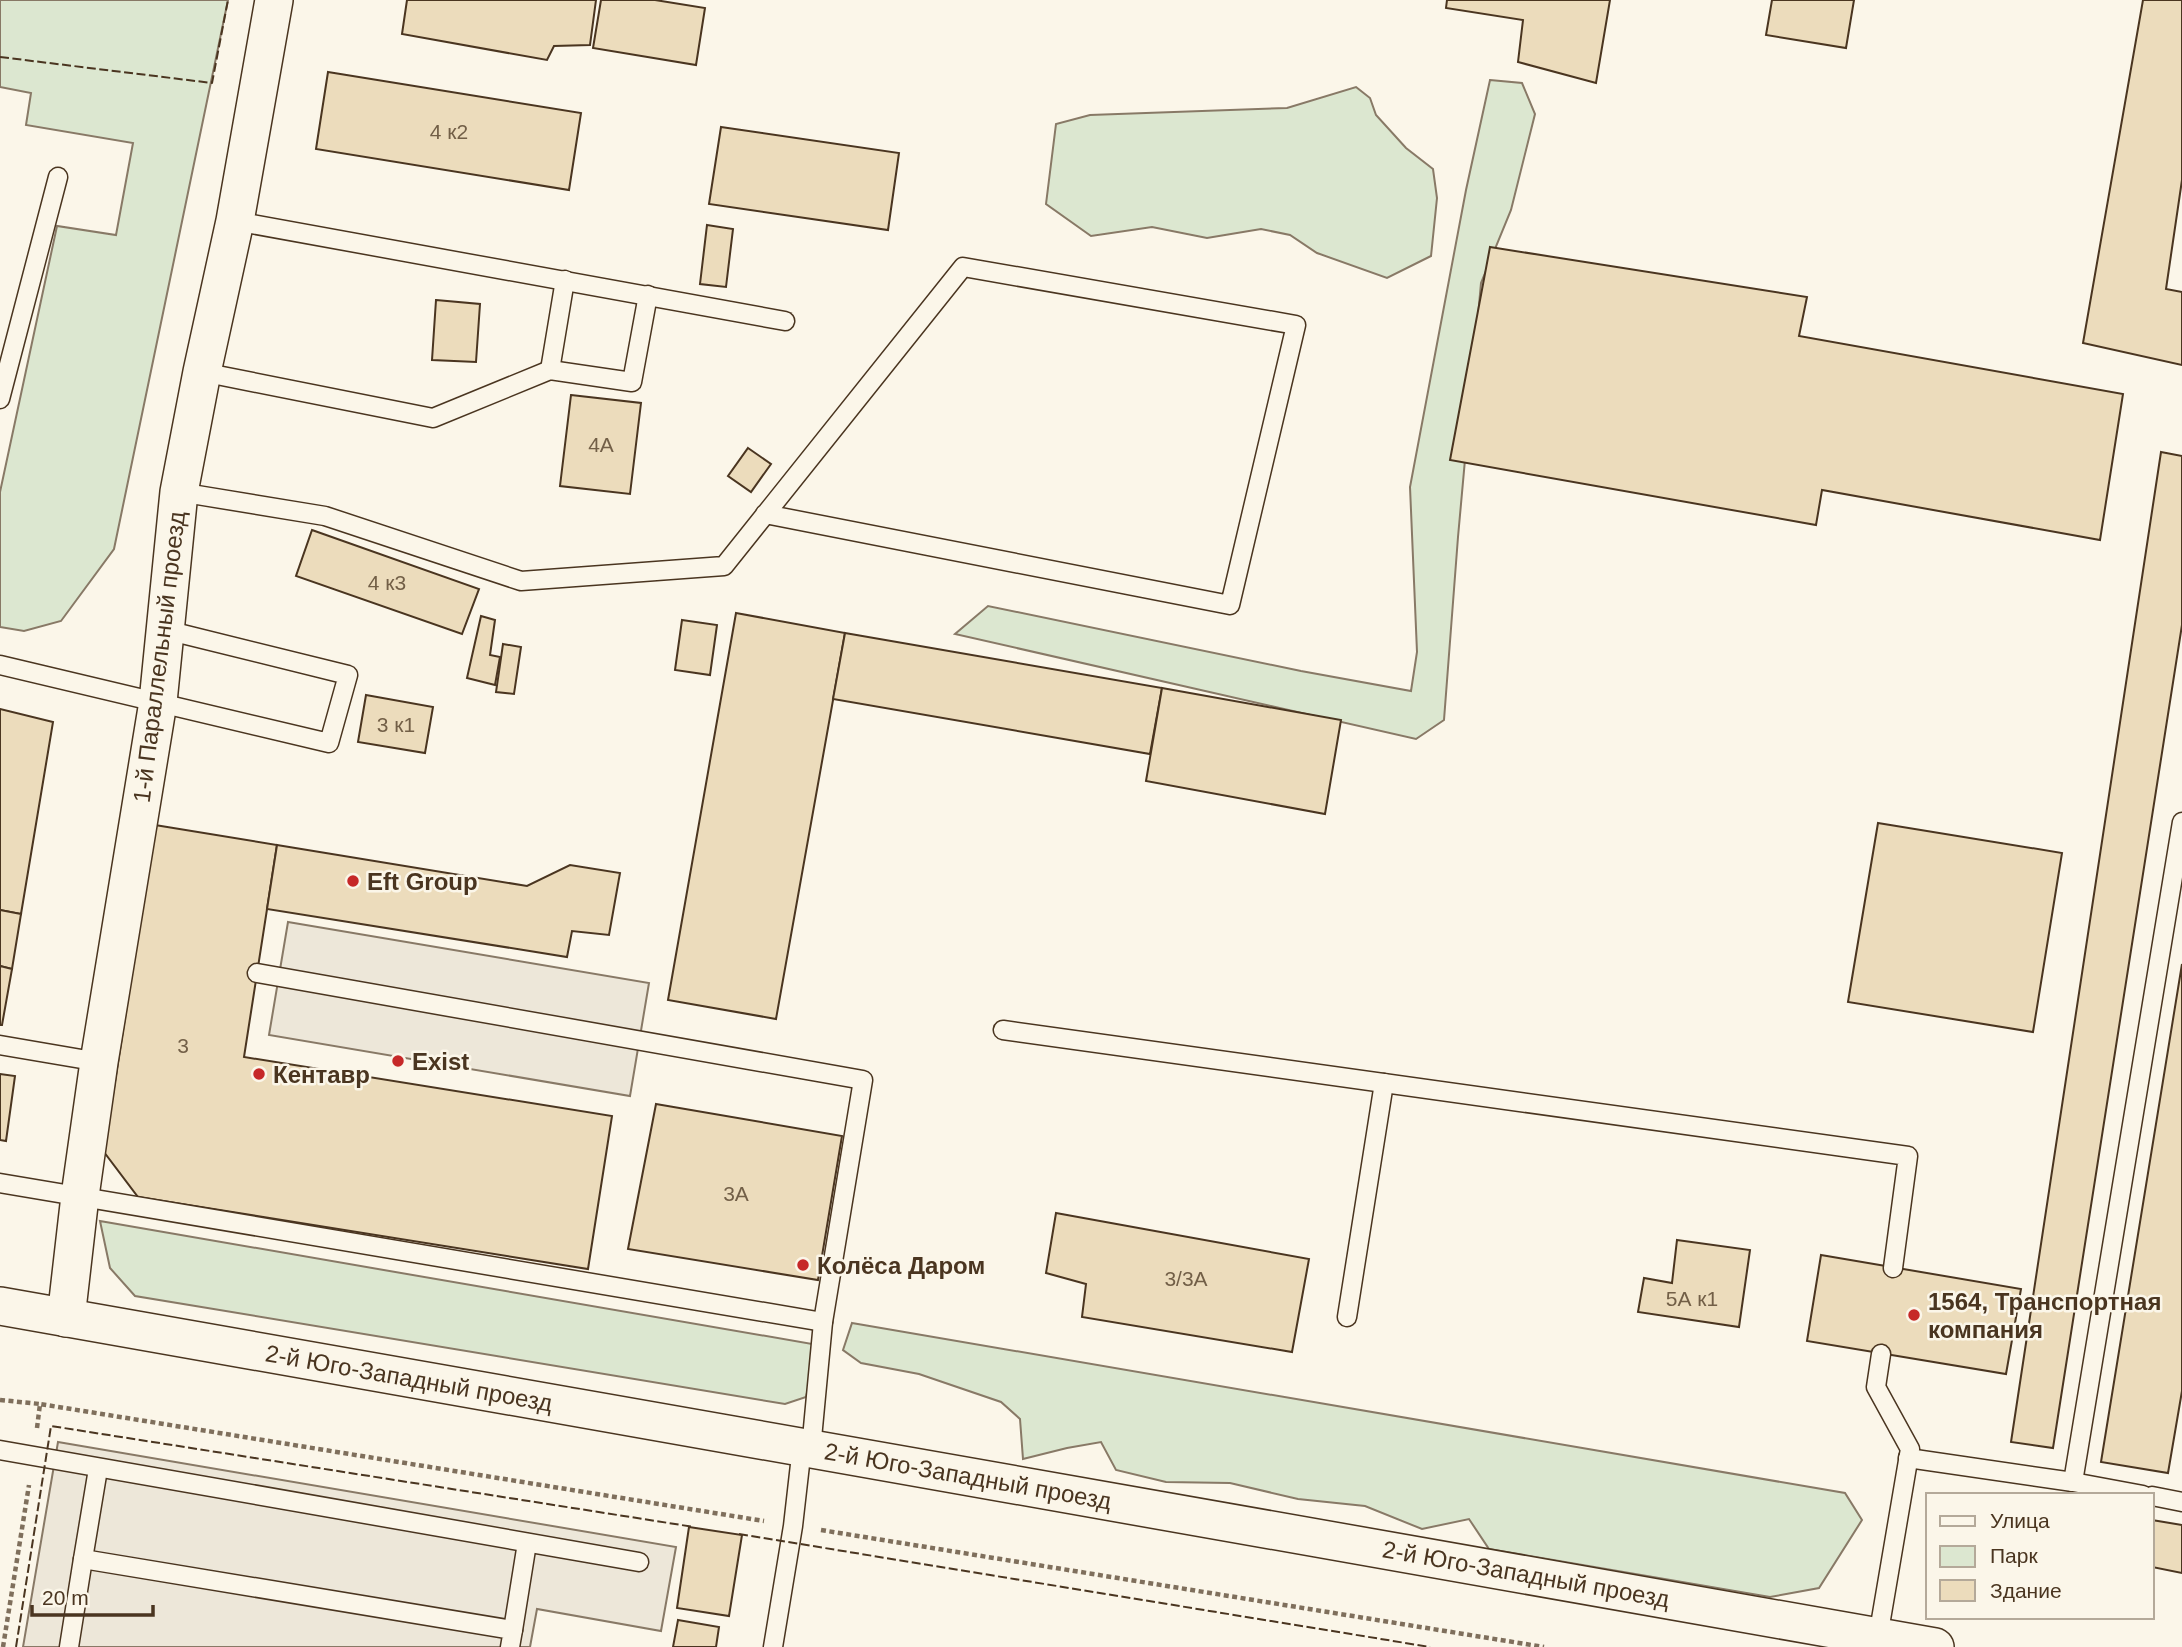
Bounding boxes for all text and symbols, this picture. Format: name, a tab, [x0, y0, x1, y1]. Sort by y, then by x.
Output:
house number: 4 к2	[430, 120, 468, 143]
house number: 4А	[588, 433, 614, 456]
street label: 1-й Параллельный проезд	[128, 510, 190, 804]
house number: 4 к3	[368, 571, 406, 594]
house number: 3 к1	[377, 713, 415, 736]
place label: Eft Group	[367, 868, 478, 895]
marker: Eft Group	[345, 873, 361, 889]
house number: 3	[177, 1034, 189, 1057]
place label: Exist	[412, 1048, 469, 1075]
marker: Exist	[390, 1053, 406, 1069]
place label: Кентавр	[273, 1061, 370, 1088]
marker: Кентавр	[251, 1066, 267, 1082]
house number: 3А	[723, 1182, 749, 1205]
place label: Колёса Даром	[817, 1252, 985, 1279]
marker: Колёса Даром	[795, 1257, 811, 1273]
house number: 3/3А	[1164, 1267, 1208, 1290]
house number: 5А к1	[1666, 1287, 1718, 1310]
place label: 1564, Транспортная компания	[1928, 1288, 2161, 1343]
marker: 1564, Транспортная компания	[1906, 1307, 1922, 1323]
street label: 2-й Юго-Западный проезд	[263, 1339, 555, 1417]
street label: 2-й Юго-Западный проезд	[822, 1437, 1114, 1515]
legend	[1926, 1493, 2154, 1619]
text: Улица	[1990, 1509, 2050, 1532]
street label: 2-й Юго-Западный проезд	[1380, 1535, 1672, 1613]
text: Парк	[1990, 1544, 2038, 1567]
scale bar	[32, 1574, 152, 1618]
text: Здание	[1990, 1579, 2062, 1602]
text: 20 m	[42, 1586, 89, 1609]

